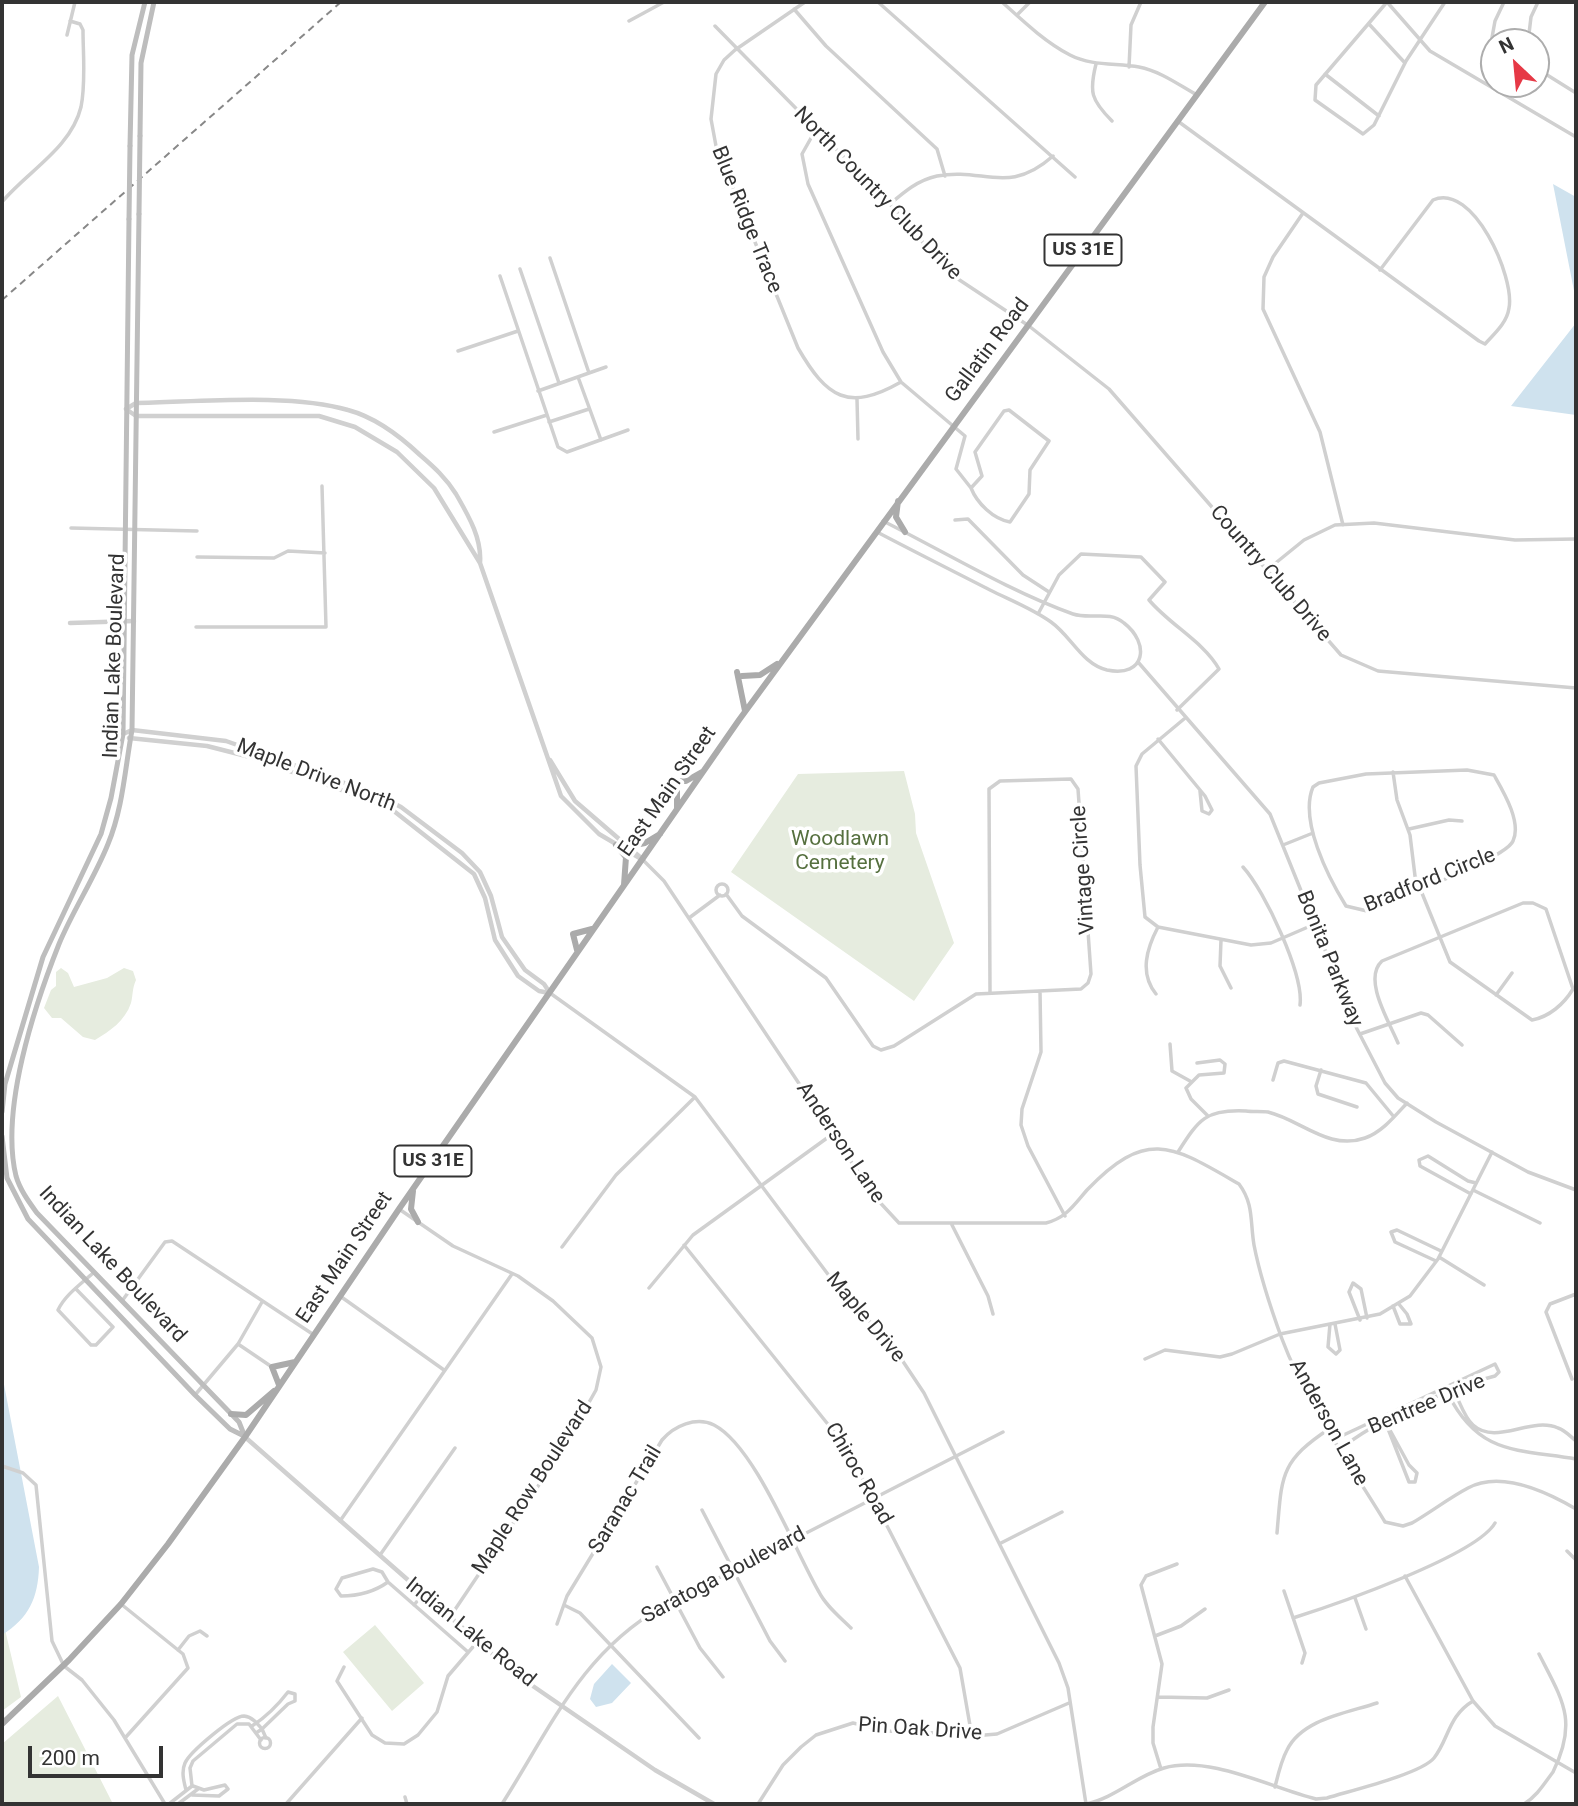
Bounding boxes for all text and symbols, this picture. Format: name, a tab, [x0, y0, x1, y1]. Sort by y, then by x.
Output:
north arrow	[1480, 28, 1550, 98]
text: N	[1495, 32, 1518, 59]
street label: North Country Club Drive	[788, 102, 966, 286]
street label: Blue Ridge Trace	[705, 143, 787, 297]
road number: US 31E	[1044, 234, 1122, 266]
street label: Gallatin Road	[941, 294, 1035, 408]
street label: Country Club Drive	[1204, 501, 1336, 647]
street label: Indian Lake Boulevard	[99, 553, 131, 759]
street label: East Main Street	[614, 722, 722, 862]
street label: Maple Drive North	[233, 734, 399, 818]
street label: Vintage Circle	[1067, 805, 1101, 935]
park label: Woodlawn Cemetery	[791, 827, 889, 877]
street label: Bradford Circle	[1361, 843, 1499, 919]
street label: Bonita Parkway	[1290, 887, 1368, 1031]
street label: Anderson Lane	[790, 1078, 890, 1208]
road number: US 31E	[394, 1146, 472, 1176]
street label: Indian Lake Boulevard	[33, 1181, 191, 1349]
street label: East Main Street	[292, 1187, 398, 1329]
street label: Maple Drive	[820, 1268, 910, 1368]
street label: Anderson Lane	[1283, 1355, 1373, 1491]
street label: Bentree Drive	[1365, 1369, 1489, 1441]
street label: Maple Row Boulevard	[467, 1396, 599, 1580]
street label: Chiroc Road	[819, 1419, 897, 1529]
street label: Saranac Trail	[584, 1442, 668, 1558]
street label: Saratoga Boulevard	[638, 1522, 810, 1630]
street label: Indian Lake Road	[400, 1573, 540, 1693]
street label: Pin Oak Drive	[857, 1713, 983, 1747]
scale bar	[32, 1732, 166, 1776]
text: 200 m	[41, 1746, 100, 1770]

